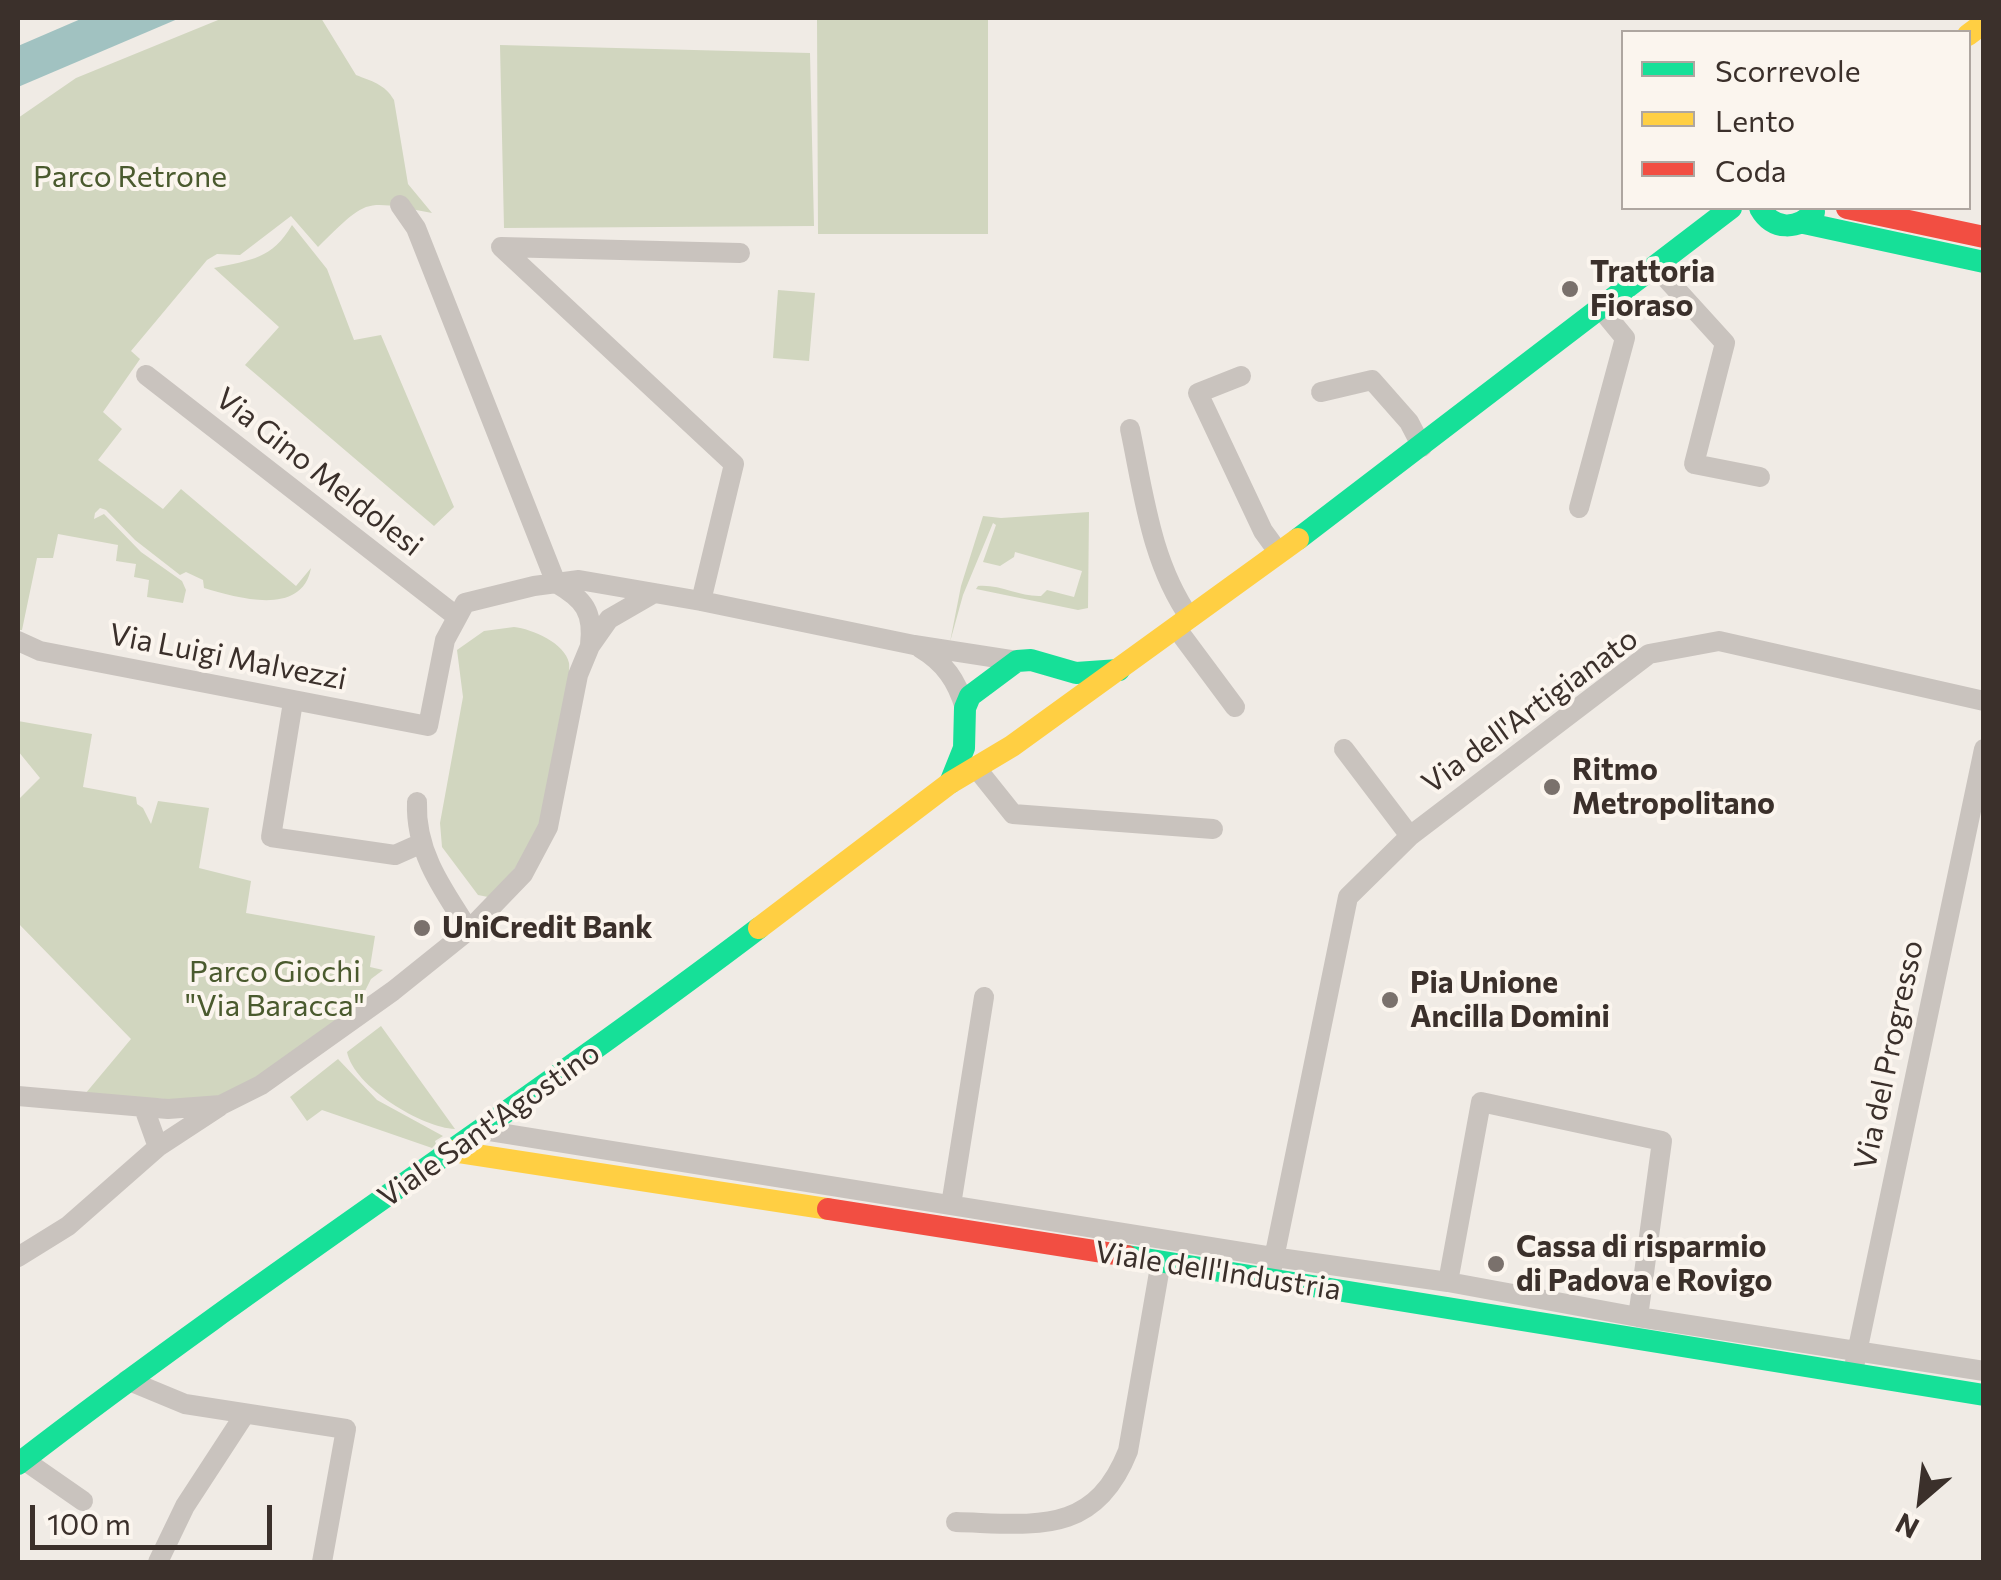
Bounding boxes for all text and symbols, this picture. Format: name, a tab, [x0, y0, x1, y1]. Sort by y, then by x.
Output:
legend	[1621, 30, 1971, 210]
text: Scorrevole	[1715, 51, 1860, 88]
text: Lento	[1715, 101, 1795, 138]
text: Coda	[1715, 151, 1787, 188]
park label: Parco Retrone	[33, 159, 227, 195]
place label: Trattoria Fioraso	[1590, 254, 1715, 324]
marker: Trattoria Fioraso	[1559, 278, 1581, 300]
street label: Via Gino Meldolesi	[208, 380, 430, 564]
street label: Via Luigi Malvezzi	[106, 616, 350, 698]
street label: Via dell'Artigianato	[1415, 621, 1645, 801]
place label: Ritmo Metropolitano	[1572, 752, 1775, 822]
marker: Ritmo Metropolitano	[1541, 776, 1563, 798]
place label: UniCredit Bank	[442, 910, 652, 946]
marker: UniCredit Bank	[411, 917, 433, 939]
street label: Via del Progresso	[1847, 937, 1931, 1173]
park label: Parco Giochi "Via Baracca"	[185, 954, 365, 1024]
place label: Pia Unione Ancilla Domini	[1410, 965, 1610, 1036]
marker: Pia Unione Ancilla Domini	[1379, 989, 1401, 1011]
street label: Viale Sant'Agostino	[371, 1035, 607, 1215]
place label: Cassa di risparmio di Padova e Rovigo	[1516, 1229, 1773, 1300]
street label: Viale dell'Industria	[1092, 1234, 1344, 1308]
marker: Cassa di risparmio di Padova e Rovigo	[1485, 1253, 1507, 1275]
north arrow	[1871, 1450, 1971, 1550]
scale bar	[35, 1485, 278, 1547]
text: 100 m	[47, 1504, 131, 1541]
text: N	[1890, 1507, 1924, 1546]

